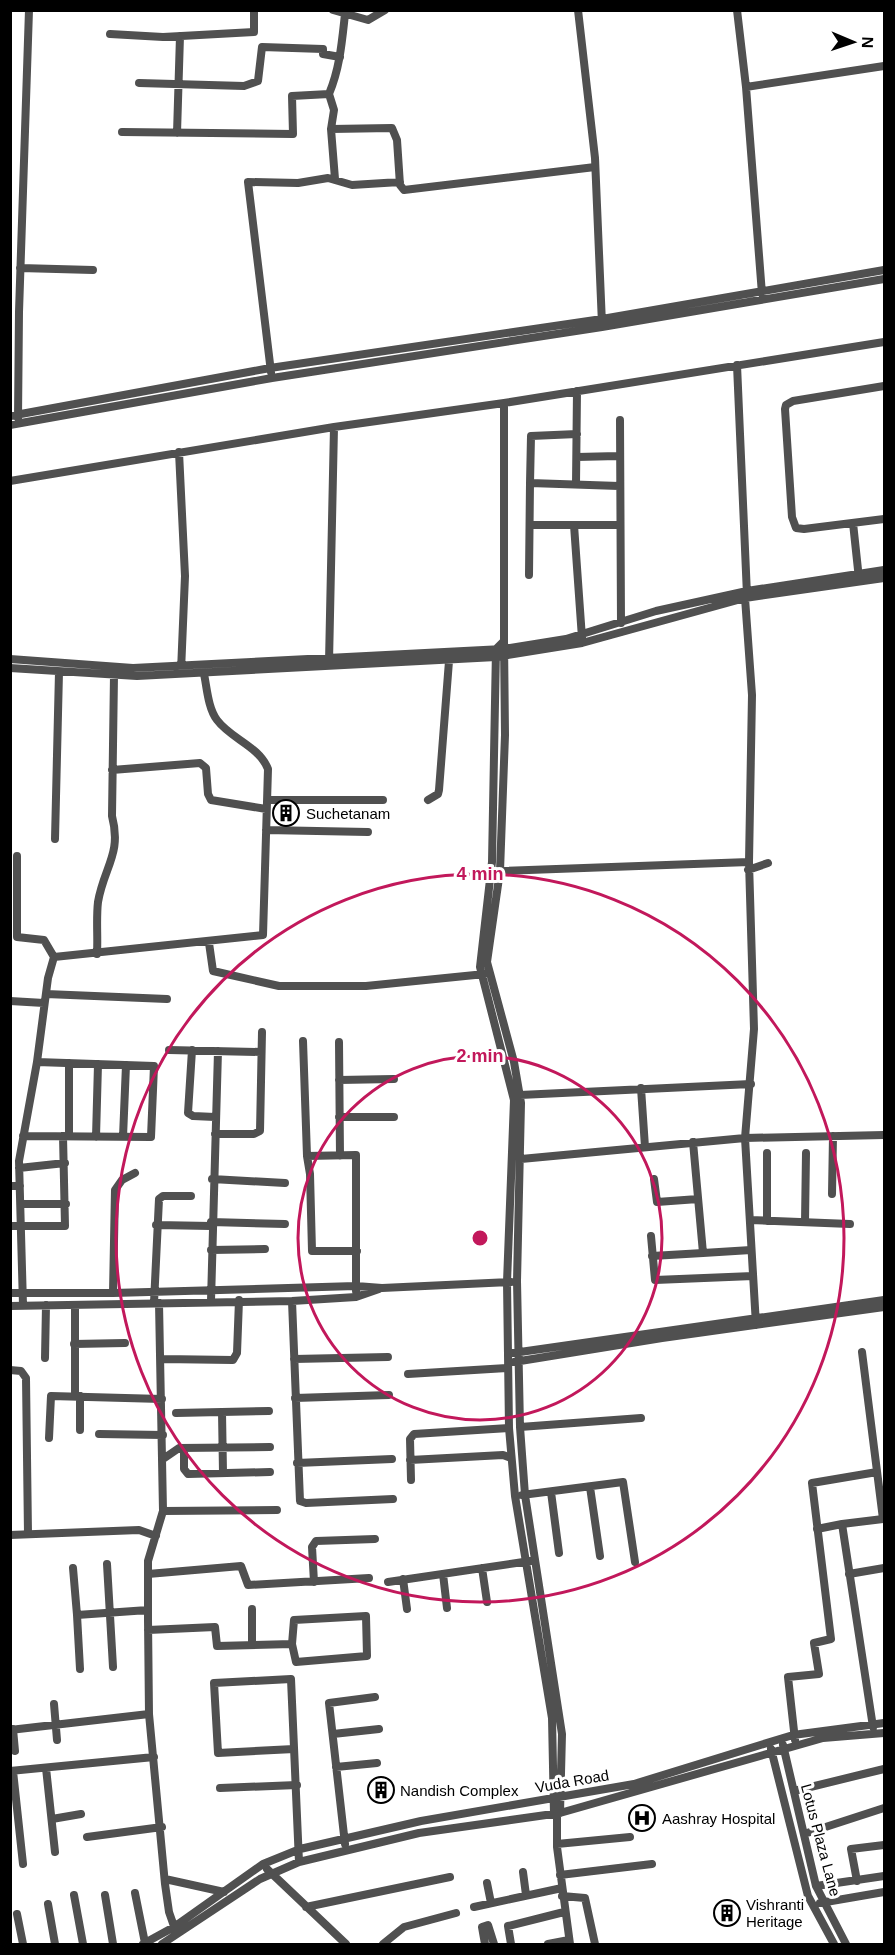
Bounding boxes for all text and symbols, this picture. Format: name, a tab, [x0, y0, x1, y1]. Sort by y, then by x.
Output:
north arrow	[823, 12, 883, 72]
text: N	[859, 36, 876, 49]
building icon: Suchetanam	[271, 798, 301, 828]
place label: Suchetanam	[306, 805, 390, 822]
text: 4 min	[456, 864, 504, 884]
text: 2 min	[456, 1046, 504, 1066]
centre of rings	[470, 1228, 490, 1248]
street label: Vuda Road	[534, 1766, 610, 1796]
building icon: Nandish Complex	[366, 1775, 396, 1805]
place label: Nandish Complex	[400, 1782, 519, 1799]
street label: Lotus Plaza Lane	[798, 1782, 844, 1898]
hospital icon: Aashray Hospital	[627, 1803, 657, 1833]
place label: Aashray Hospital	[662, 1810, 775, 1827]
place label: Vishranti Heritage	[746, 1896, 804, 1930]
building icon: Vishranti Heritage	[712, 1898, 742, 1928]

